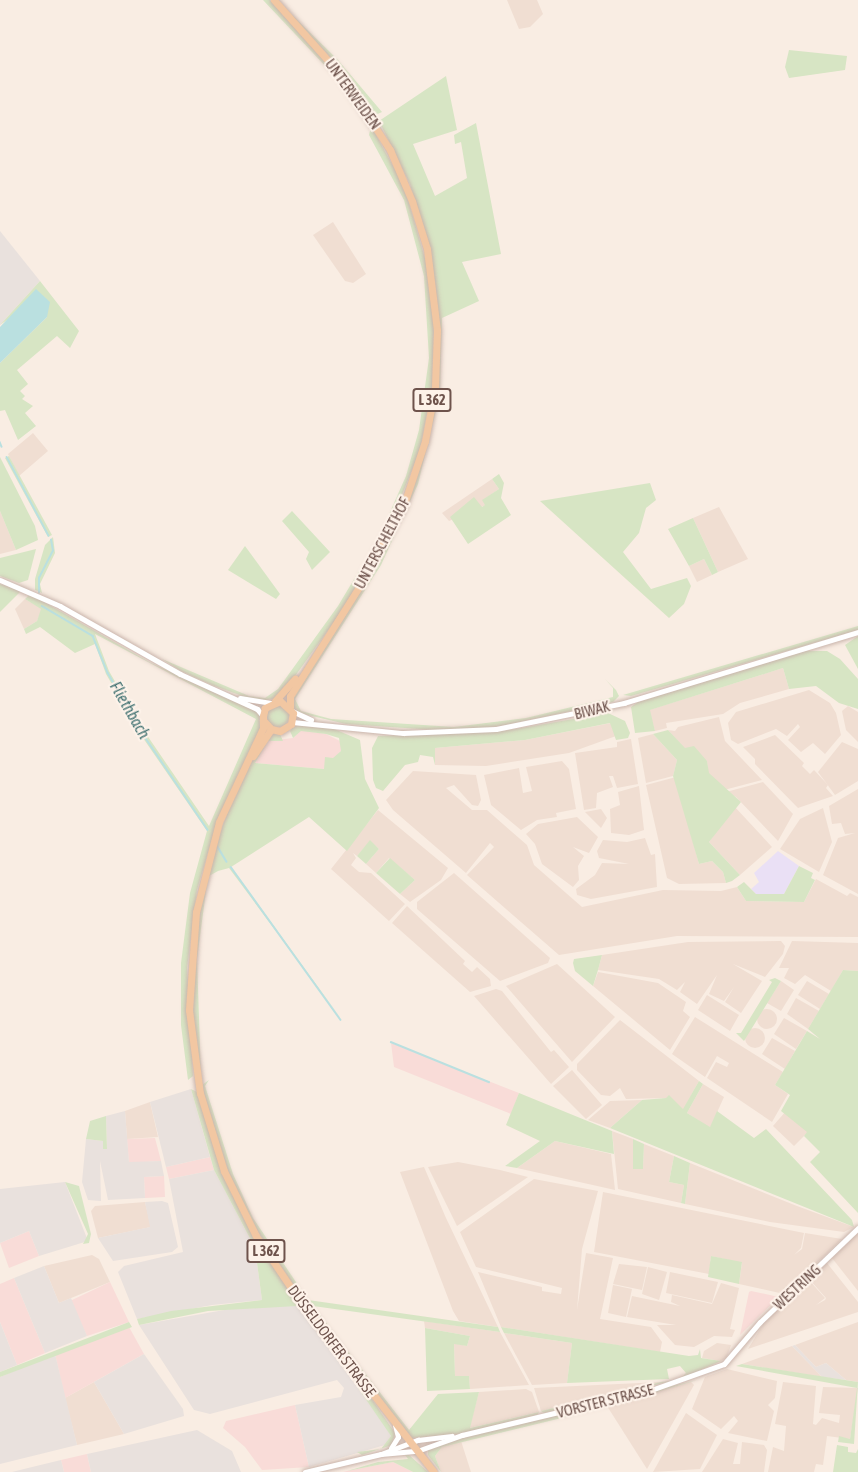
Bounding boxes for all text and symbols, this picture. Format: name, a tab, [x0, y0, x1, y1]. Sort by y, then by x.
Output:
street label: UNTERWEIDEN	[321, 55, 385, 133]
road number: L 362	[411, 389, 453, 411]
street label: UNTERSCHELTHOF	[350, 494, 414, 592]
water label: Fliethbach	[106, 678, 154, 742]
street label: BIWAK	[572, 697, 612, 723]
road number: L 362	[245, 1240, 287, 1262]
street label: WESTRING	[770, 1261, 824, 1313]
street label: DÜSSELDORFER STRASSE	[284, 1282, 380, 1400]
street label: VORSTER STRASSE	[555, 1380, 655, 1422]

